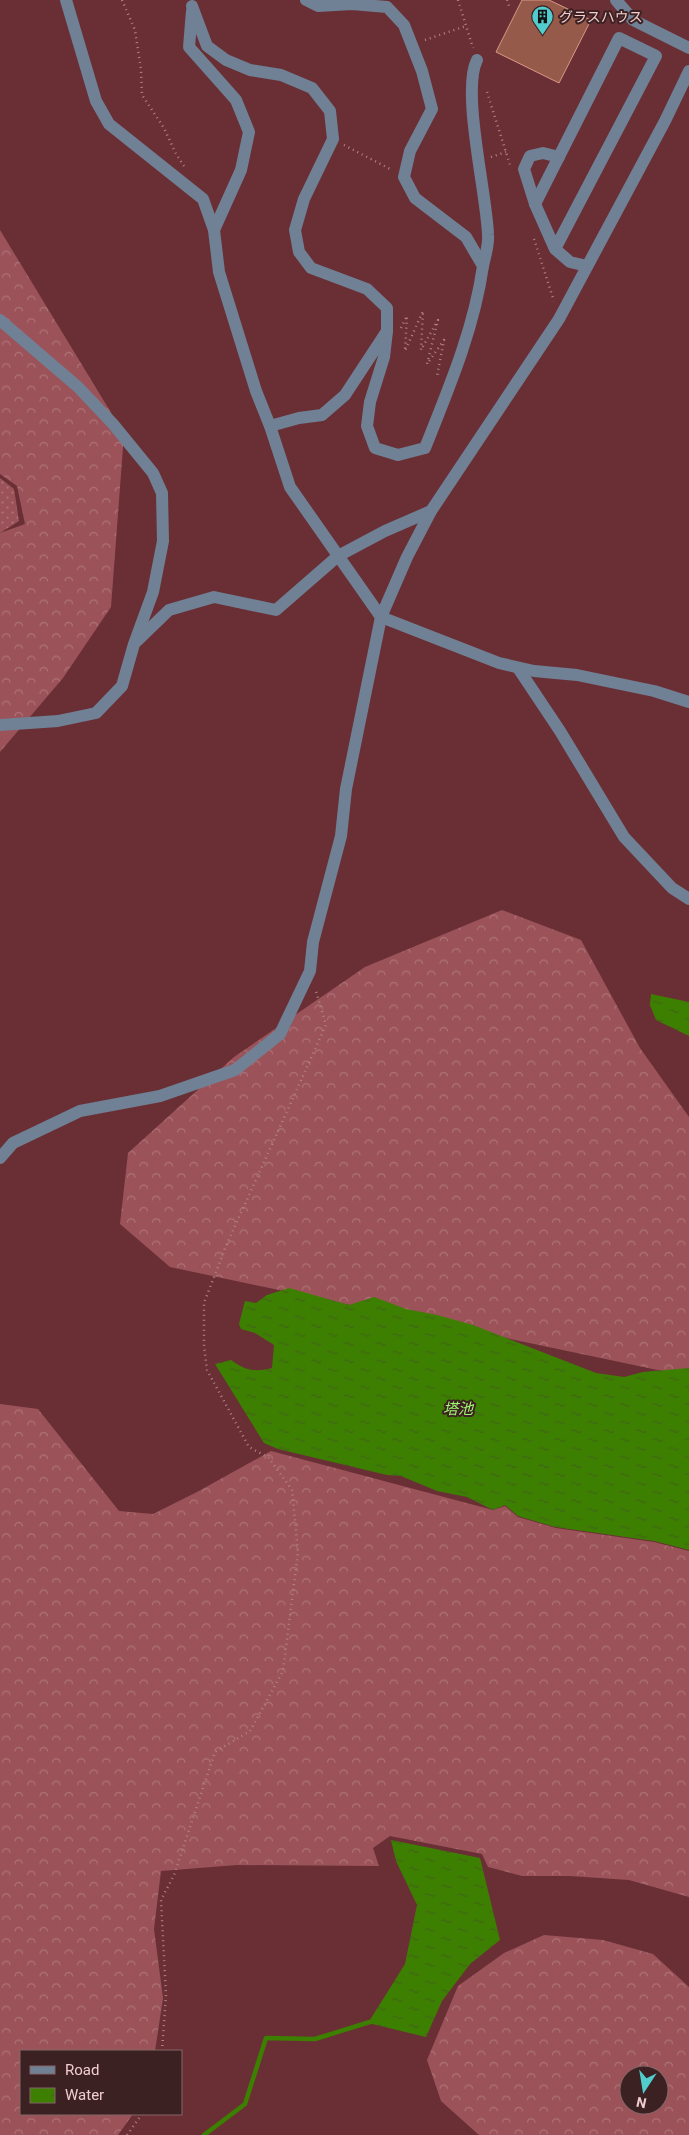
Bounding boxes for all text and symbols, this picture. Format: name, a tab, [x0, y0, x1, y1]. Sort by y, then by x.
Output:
building icon: グラスハウス	[531, 5, 555, 36]
place label: グラスハウス	[559, 9, 643, 25]
water label: 塔池	[443, 1400, 475, 1418]
legend	[20, 2050, 182, 2115]
text: Road	[65, 2061, 99, 2079]
north arrow	[619, 2065, 669, 2115]
text: Water	[65, 2086, 104, 2104]
text: N	[635, 2094, 648, 2112]

